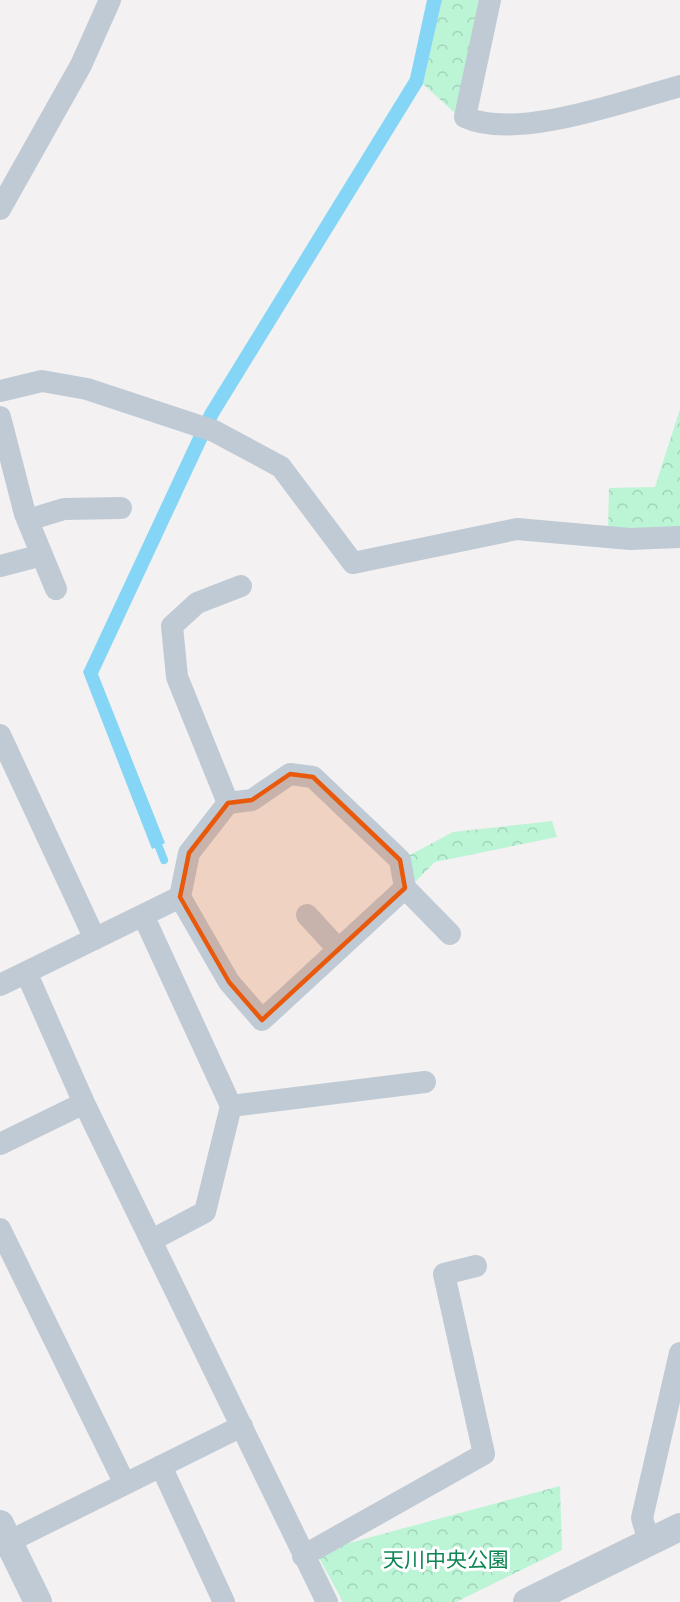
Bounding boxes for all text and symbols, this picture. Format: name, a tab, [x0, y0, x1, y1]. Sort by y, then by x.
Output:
park label: 天川中央公園	[383, 1547, 509, 1572]

